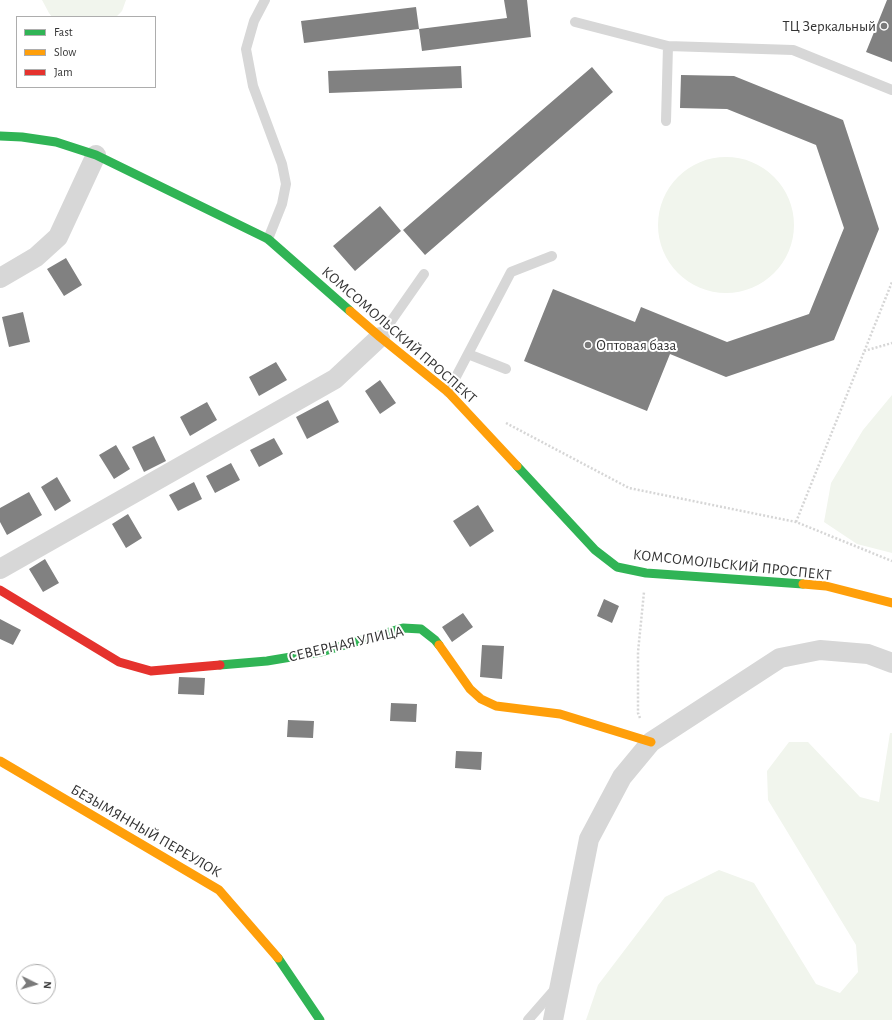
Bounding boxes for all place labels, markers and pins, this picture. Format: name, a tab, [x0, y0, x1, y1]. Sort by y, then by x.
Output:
place label: ТЦ Зеркальный	[783, 17, 876, 35]
marker: ТЦ Зеркальный	[879, 21, 889, 31]
place label: Оптовая база	[596, 336, 676, 354]
marker: Оптовая база	[583, 340, 593, 350]

